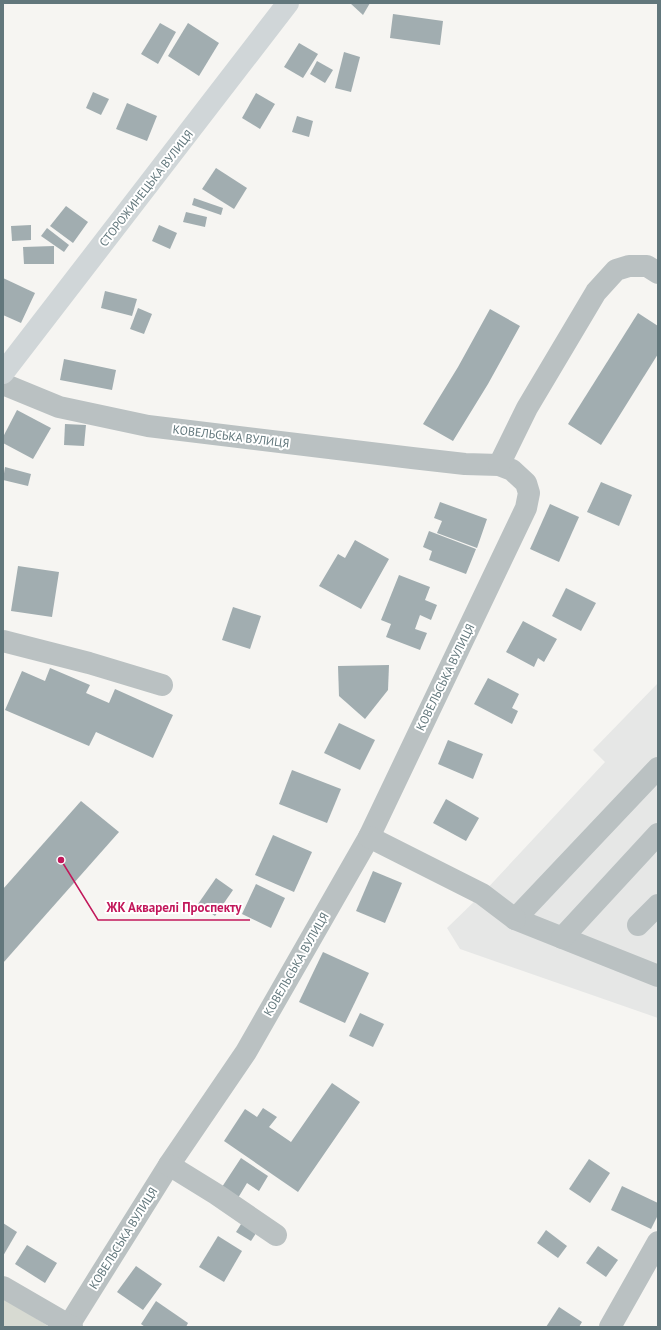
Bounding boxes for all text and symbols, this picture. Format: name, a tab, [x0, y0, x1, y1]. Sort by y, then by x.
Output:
street label: СТОРОЖИНЕЦЬКА ВУЛИЦЯ	[96, 127, 196, 249]
street label: КОВЕЛЬСЬКА ВУЛИЦЯ	[172, 421, 290, 451]
street label: КОВЕЛЬСЬКА ВУЛИЦЯ	[413, 621, 477, 733]
callout: ЖК Акварелі Проспекту	[98, 895, 250, 920]
text: ЖК Акварелі Проспекту	[106, 899, 242, 916]
street label: КОВЕЛЬСЬКА ВУЛИЦЯ	[260, 909, 332, 1019]
street label: КОВЕЛЬСЬКА ВУЛИЦЯ	[86, 1184, 160, 1292]

